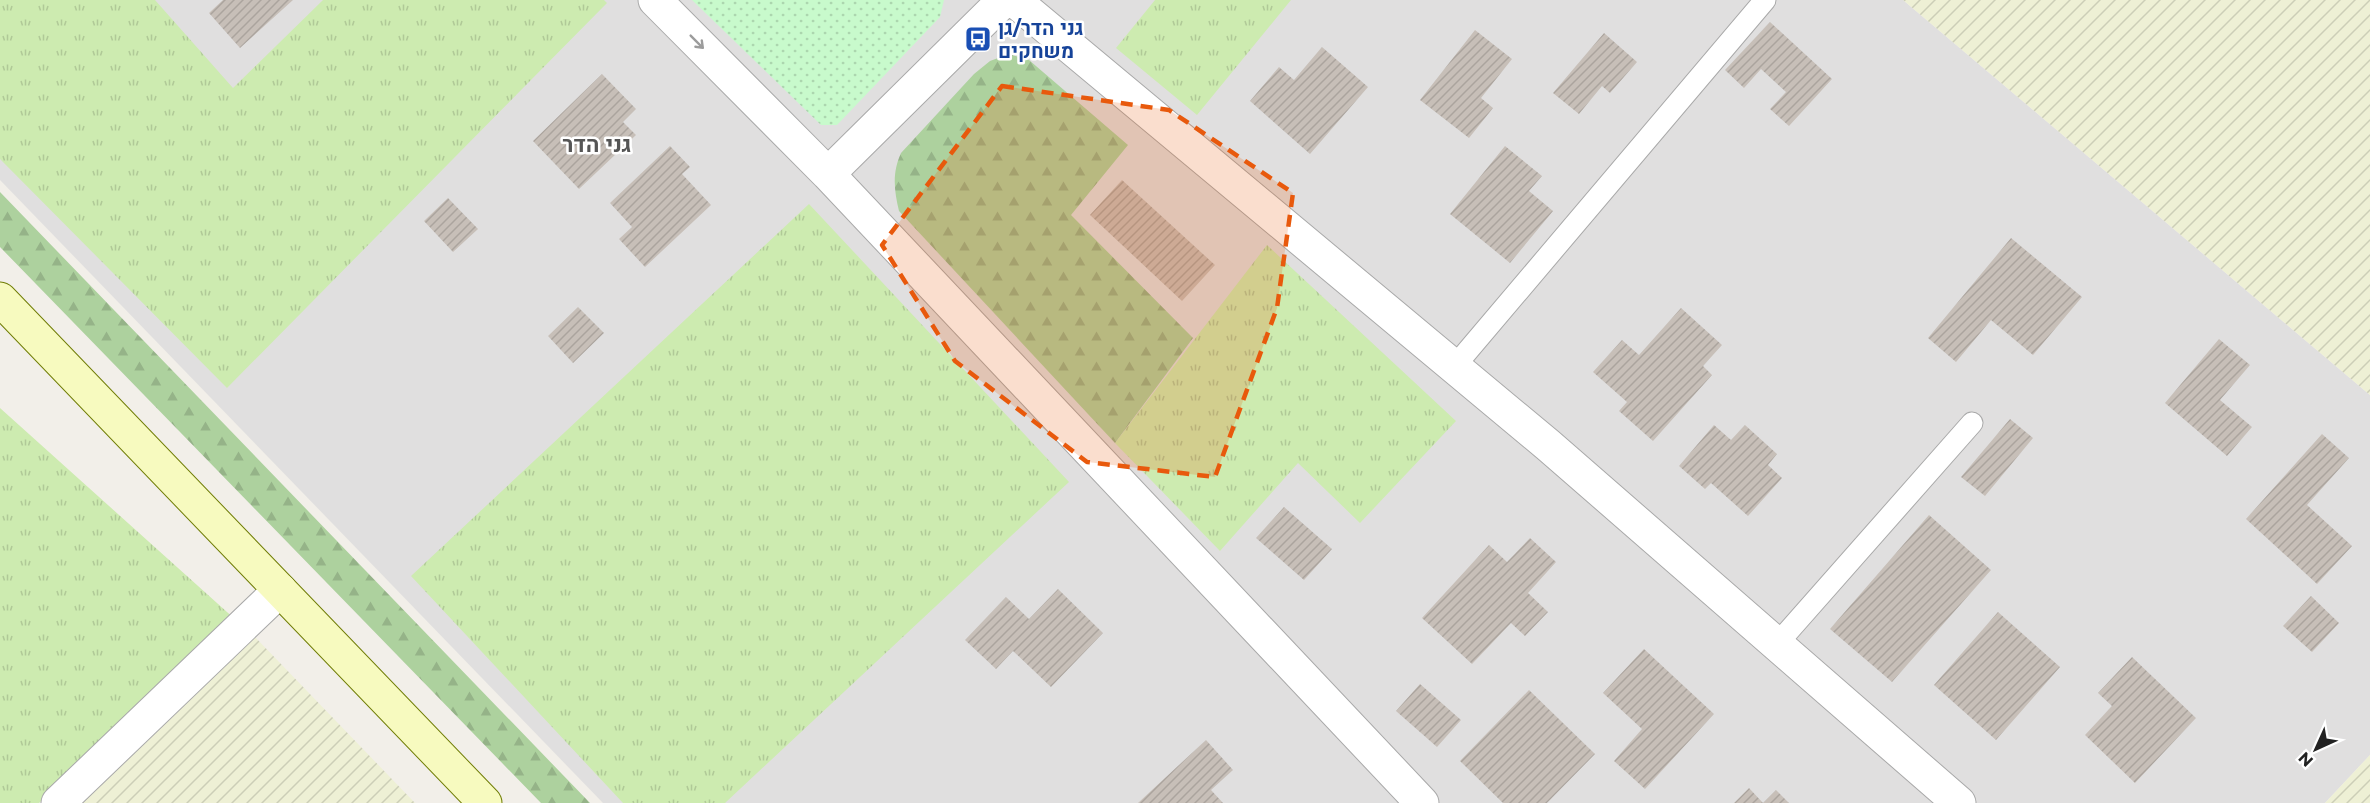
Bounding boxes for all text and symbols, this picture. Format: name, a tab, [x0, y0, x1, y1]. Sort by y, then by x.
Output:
place label: גני הדר/גן משחקים	[998, 16, 1084, 63]
bus stop icon: גני הדר/גן משחקים	[963, 24, 993, 54]
one-way arrow	[689, 34, 704, 49]
district label: גני הדר	[563, 131, 631, 158]
north arrow	[2286, 719, 2346, 779]
text: N	[2294, 748, 2317, 771]

